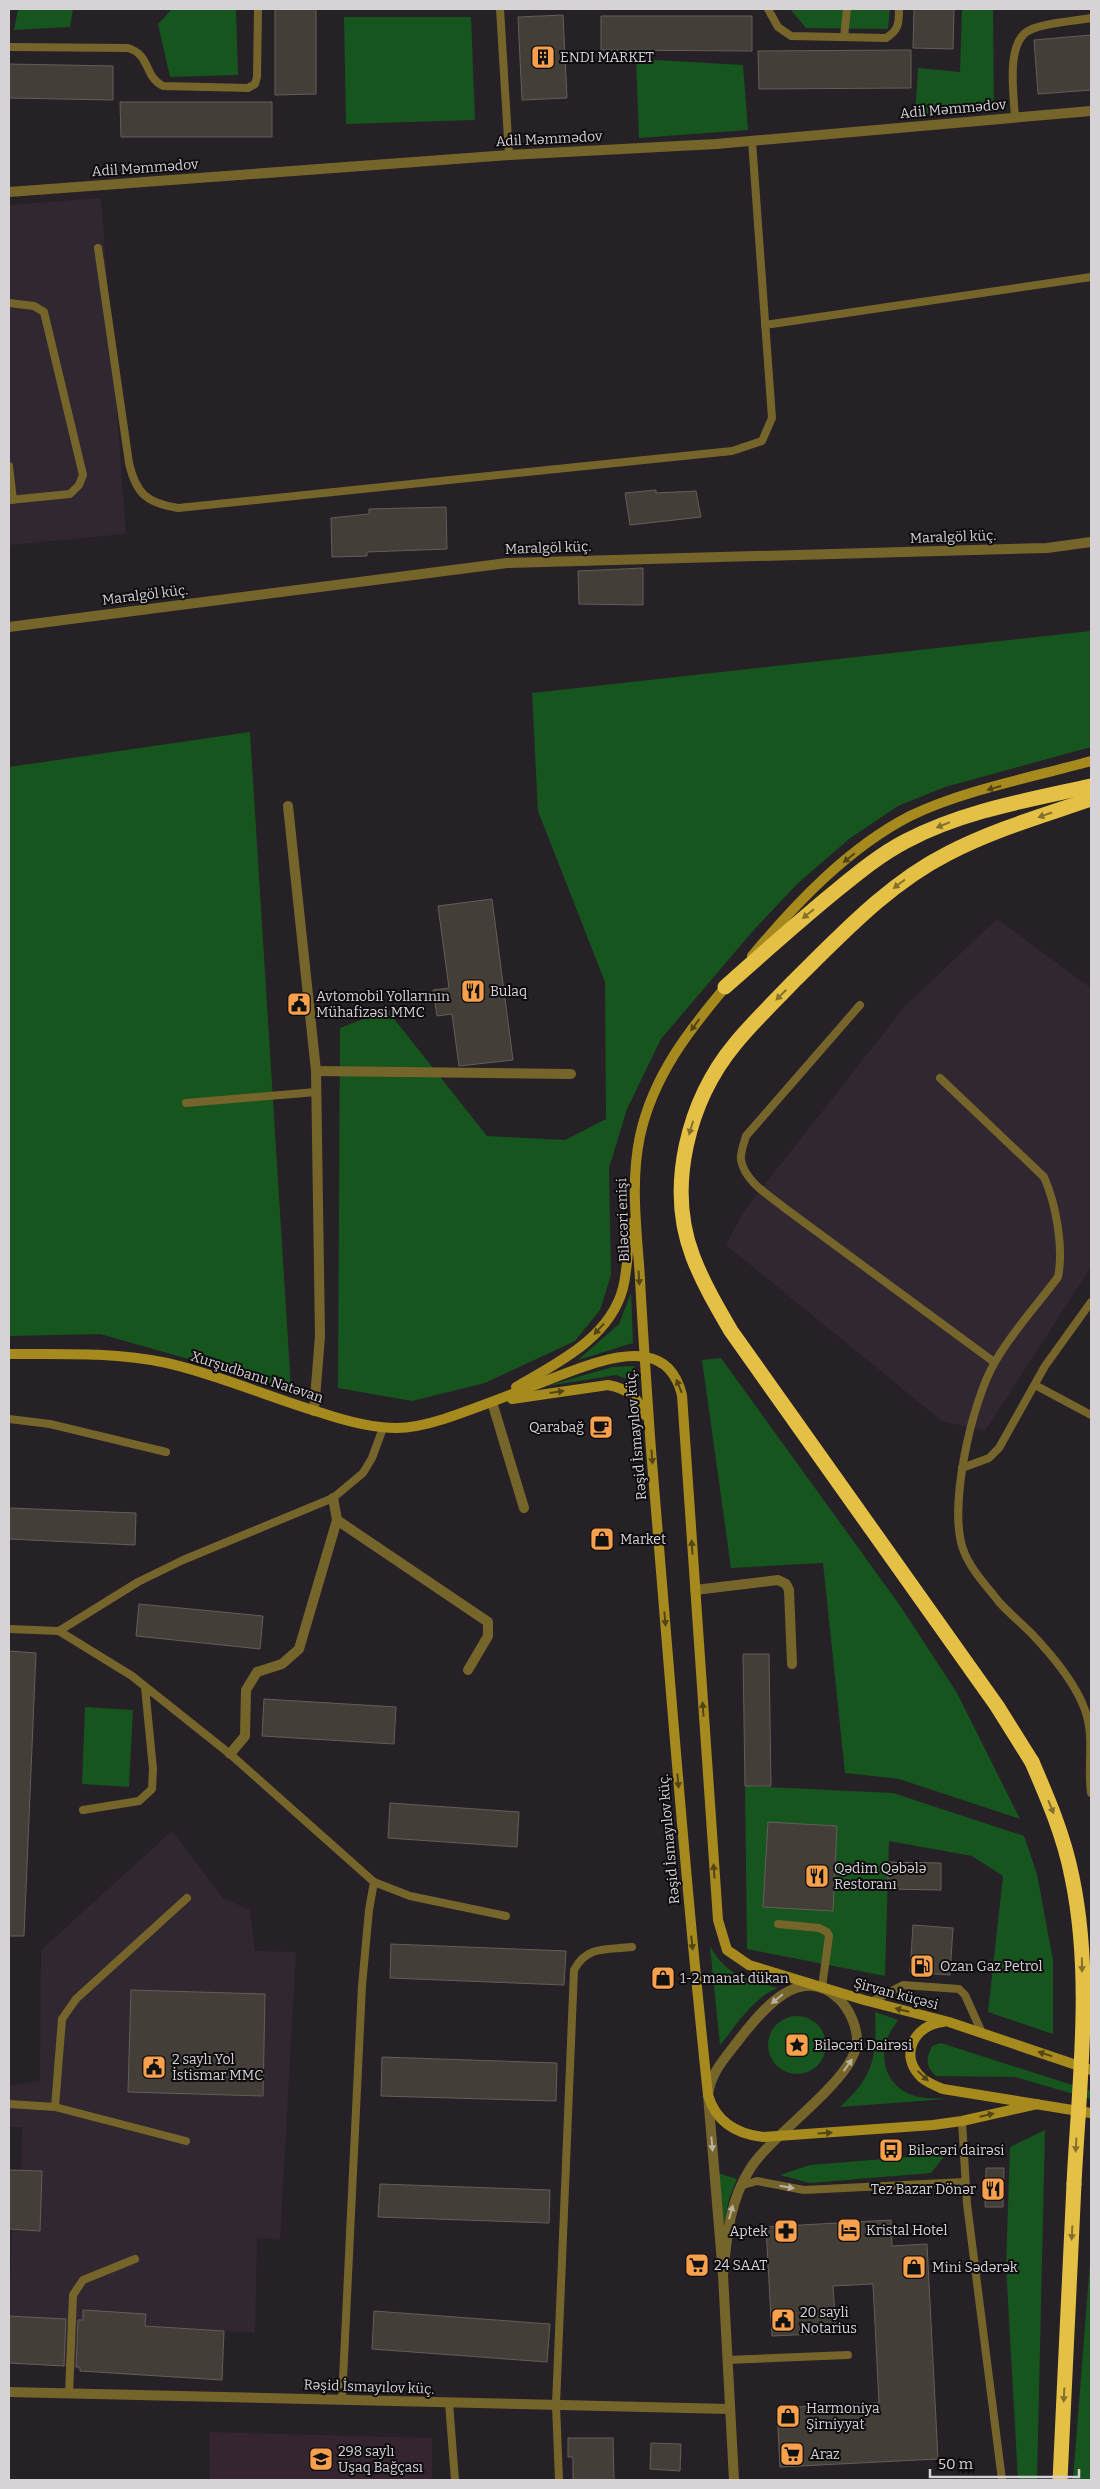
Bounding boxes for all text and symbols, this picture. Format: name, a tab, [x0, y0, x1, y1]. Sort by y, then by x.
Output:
building icon: ENDI MARKET	[530, 44, 556, 70]
place label: ENDI MARKET	[560, 49, 654, 66]
street label: Adil Məmmədov	[899, 96, 1007, 122]
street label: Adil Məmmədov	[495, 128, 603, 150]
street label: Adil Məmmədov	[91, 156, 199, 180]
street label: Maralgöl küç.	[910, 527, 997, 547]
street label: Maralgöl küç.	[505, 538, 592, 558]
street label: Maralgöl küç.	[101, 581, 189, 609]
one-way arrow	[986, 784, 1001, 792]
one-way arrow	[1037, 811, 1052, 819]
one-way arrow	[936, 822, 950, 830]
one-way arrow	[843, 853, 856, 864]
one-way arrow	[893, 879, 906, 890]
one-way arrow	[801, 908, 814, 919]
restaurant icon: Bulaq	[460, 978, 486, 1004]
place label: Bulaq	[490, 983, 527, 1000]
place label: Avtomobil Yollarının Mühafizəsi MMC	[316, 988, 450, 1021]
one-way arrow	[775, 989, 787, 1001]
public building icon: Avtomobil Yollarının Mühafizəsi MMC	[286, 991, 312, 1017]
one-way arrow	[690, 1018, 700, 1032]
one-way arrow	[687, 1121, 695, 1136]
street label: Biləcəri enişi	[613, 1178, 633, 1262]
one-way arrow	[636, 1270, 644, 1286]
one-way arrow	[593, 1323, 605, 1335]
street label: Xurşudbanu Natəvan	[189, 1348, 326, 1407]
street label: Rəşid İsmayılov küç.	[622, 1369, 650, 1501]
one-way arrow	[674, 1379, 682, 1393]
one-way arrow	[550, 1388, 566, 1396]
cafe icon: Qarabağ	[588, 1414, 614, 1440]
place label: Qarabağ	[529, 1419, 584, 1436]
one-way arrow	[648, 1449, 656, 1465]
shop icon: Market	[589, 1526, 615, 1552]
place label: Market	[620, 1531, 666, 1548]
one-way arrow	[688, 1539, 696, 1555]
one-way arrow	[661, 1611, 669, 1627]
one-way arrow	[699, 1701, 707, 1717]
street label: Rəşid İsmayılov küç.	[655, 1773, 683, 1905]
one-way arrow	[675, 1773, 683, 1789]
one-way arrow	[1048, 1799, 1055, 1814]
place label: Qədim Qəbələ Restoranı	[834, 1860, 926, 1893]
one-way arrow	[710, 1863, 718, 1879]
restaurant icon: Qədim Qəbələ Restoranı	[804, 1863, 830, 1889]
one-way arrow	[688, 1935, 696, 1951]
fuel station icon: Ozan Gaz Petrol	[909, 1953, 935, 1979]
one-way arrow	[1078, 1957, 1086, 1973]
place label: Ozan Gaz Petrol	[940, 1958, 1043, 1975]
shop icon: 1-2 manat dükan	[650, 1965, 676, 1991]
place label: 1-2 manat dükan	[680, 1970, 789, 1987]
street label: Şirvan küçəsi	[852, 1975, 940, 2013]
one-way arrow	[770, 1994, 783, 2005]
one-way arrow	[894, 2006, 909, 2014]
place icon: Biləcəri Dairəsi	[784, 2032, 810, 2058]
place label: Biləcəri Dairəsi	[814, 2037, 912, 2054]
one-way arrow	[1037, 2050, 1052, 2058]
place label: 2 saylı Yol İstismar MMC	[172, 2051, 263, 2084]
public building icon: 2 saylı Yol İstismar MMC	[141, 2054, 167, 2080]
one-way arrow	[843, 2058, 853, 2072]
one-way arrow	[916, 2070, 928, 2082]
one-way arrow	[979, 2111, 994, 2119]
one-way arrow	[818, 2129, 834, 2137]
one-way arrow	[709, 2136, 717, 2152]
bus stop icon: Biləcəri dairəsi	[878, 2137, 904, 2163]
one-way arrow	[1072, 2137, 1080, 2153]
place label: Biləcəri dairəsi	[908, 2142, 1005, 2159]
restaurant icon: Tez Bazar Dönər	[980, 2176, 1006, 2202]
place label: Tez Bazar Dönər	[871, 2181, 976, 2198]
one-way arrow	[780, 2183, 796, 2191]
one-way arrow	[727, 2205, 735, 2220]
hotel icon: Kristal Hotel	[836, 2217, 862, 2243]
pharmacy icon: Aptek	[773, 2218, 799, 2244]
place label: Kristal Hotel	[866, 2222, 948, 2239]
place label: Aptek	[730, 2223, 768, 2240]
one-way arrow	[1067, 2225, 1075, 2241]
supermarket icon: 24 SAAT	[684, 2252, 710, 2278]
shop icon: Mini Sədərək	[901, 2254, 927, 2280]
place label: 24 SAAT	[714, 2257, 767, 2274]
place label: Mini Sədərək	[932, 2259, 1018, 2276]
place label: 20 sayli Notarius	[800, 2304, 857, 2337]
public building icon: 20 sayli Notarius	[770, 2307, 796, 2333]
street label: Rəşid İsmayılov küç.	[303, 2376, 435, 2398]
one-way arrow	[1059, 2387, 1067, 2403]
place label: Harmoniya Şirniyyat	[806, 2400, 880, 2433]
shop icon: Harmoniya Şirniyyat	[775, 2403, 801, 2429]
supermarket icon: Araz	[779, 2441, 805, 2467]
place label: 298 saylı Uşaq Bağçası	[338, 2443, 423, 2476]
school or university icon: 298 saylı Uşaq Bağçası	[308, 2446, 334, 2472]
place label: Araz	[810, 2446, 840, 2463]
scale bar	[930, 2446, 1079, 2478]
text: 50 m	[938, 2455, 974, 2473]

